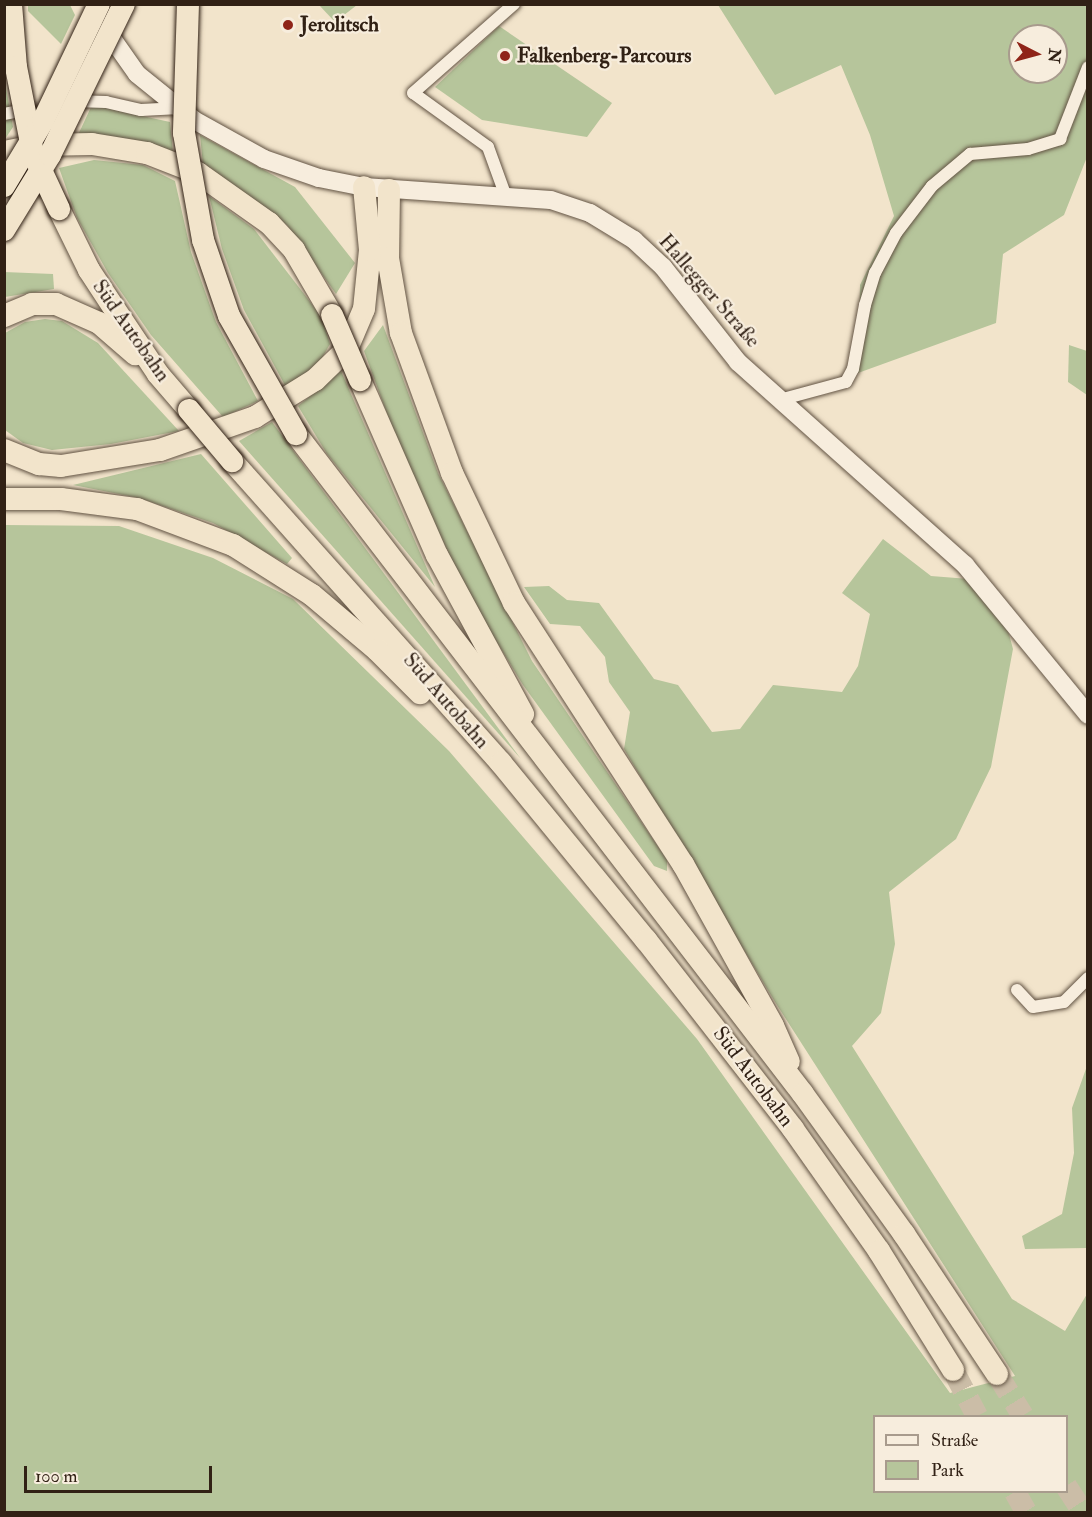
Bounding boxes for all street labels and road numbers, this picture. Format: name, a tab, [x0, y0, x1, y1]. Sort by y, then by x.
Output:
street label: Hallegger Straße	[653, 229, 765, 353]
street label: Süd Autobahn	[87, 275, 175, 387]
street label: Süd Autobahn	[397, 648, 495, 754]
street label: Süd Autobahn	[707, 1022, 799, 1132]

